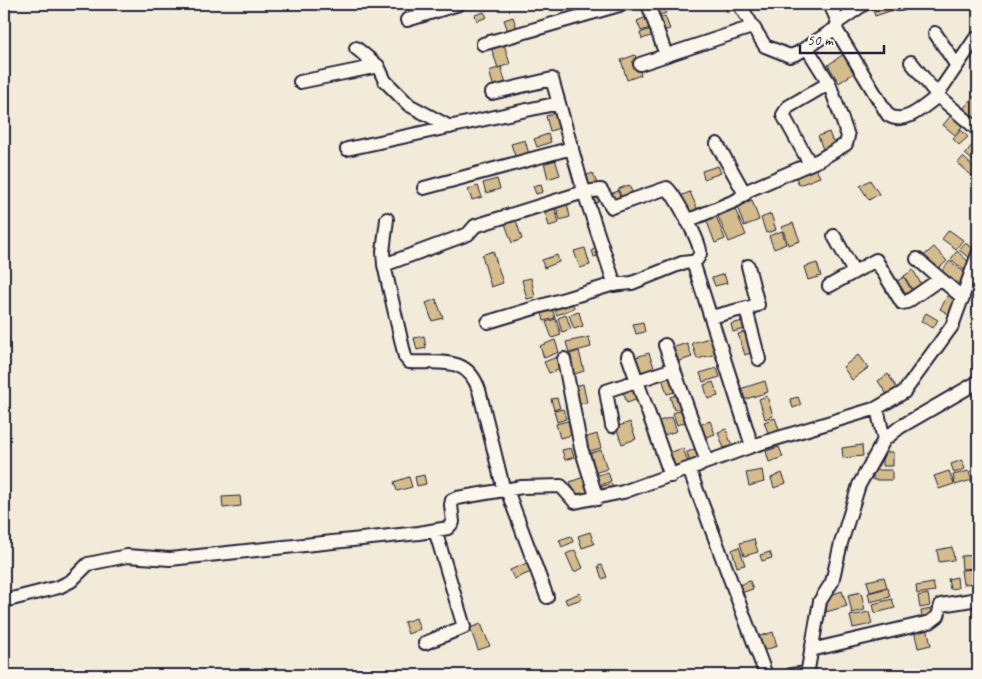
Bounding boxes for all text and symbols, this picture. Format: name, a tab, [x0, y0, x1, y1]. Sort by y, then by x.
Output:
scale bar	[800, 22, 883, 54]
text: 50 m	[807, 31, 834, 50]

